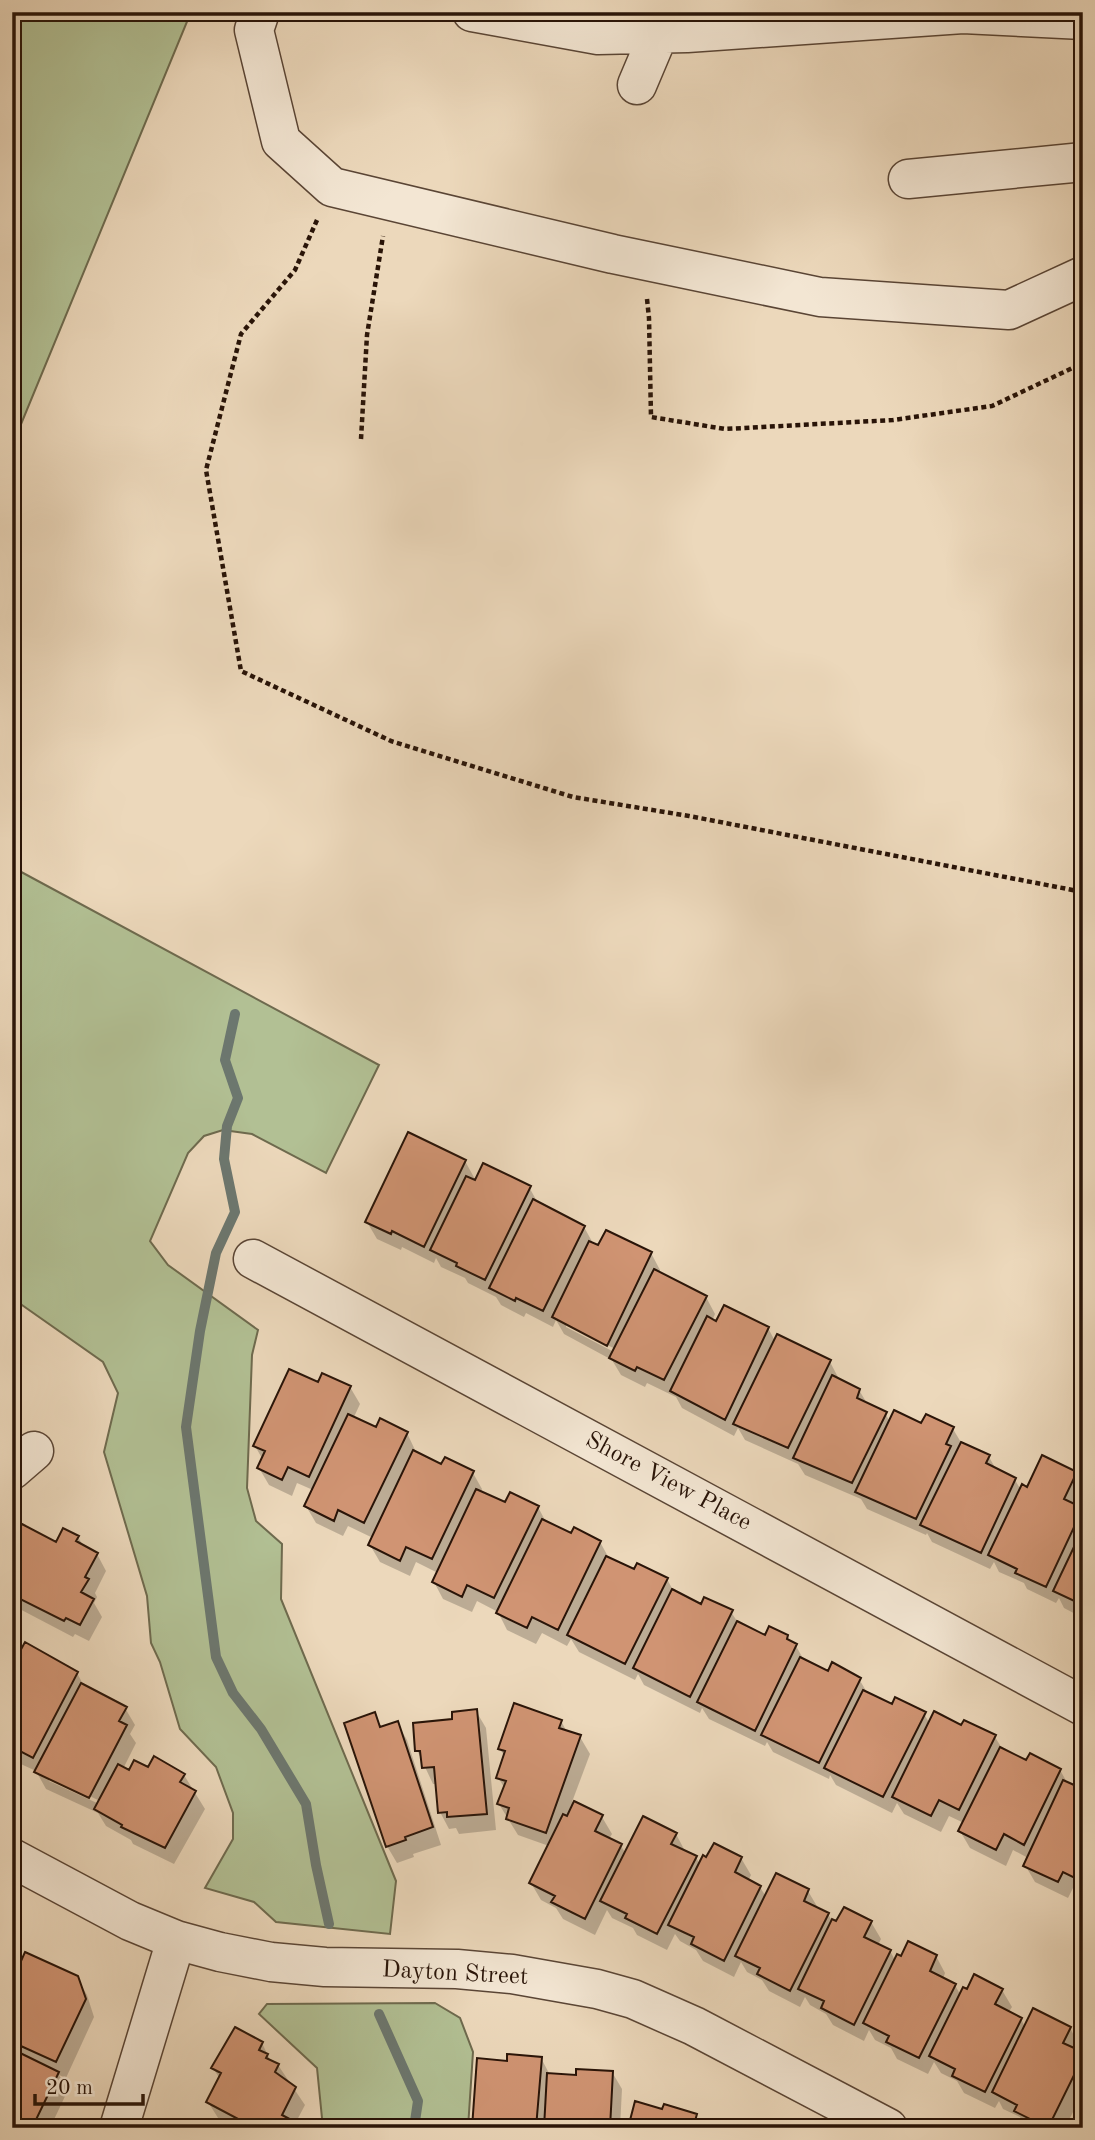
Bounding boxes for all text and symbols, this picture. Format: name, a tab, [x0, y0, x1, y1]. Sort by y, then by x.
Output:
street label: Shore View Place	[581, 1428, 755, 1536]
street label: Dayton Street	[381, 1958, 529, 1990]
scale bar	[35, 2063, 144, 2107]
text: 20 m	[46, 2078, 93, 2099]

